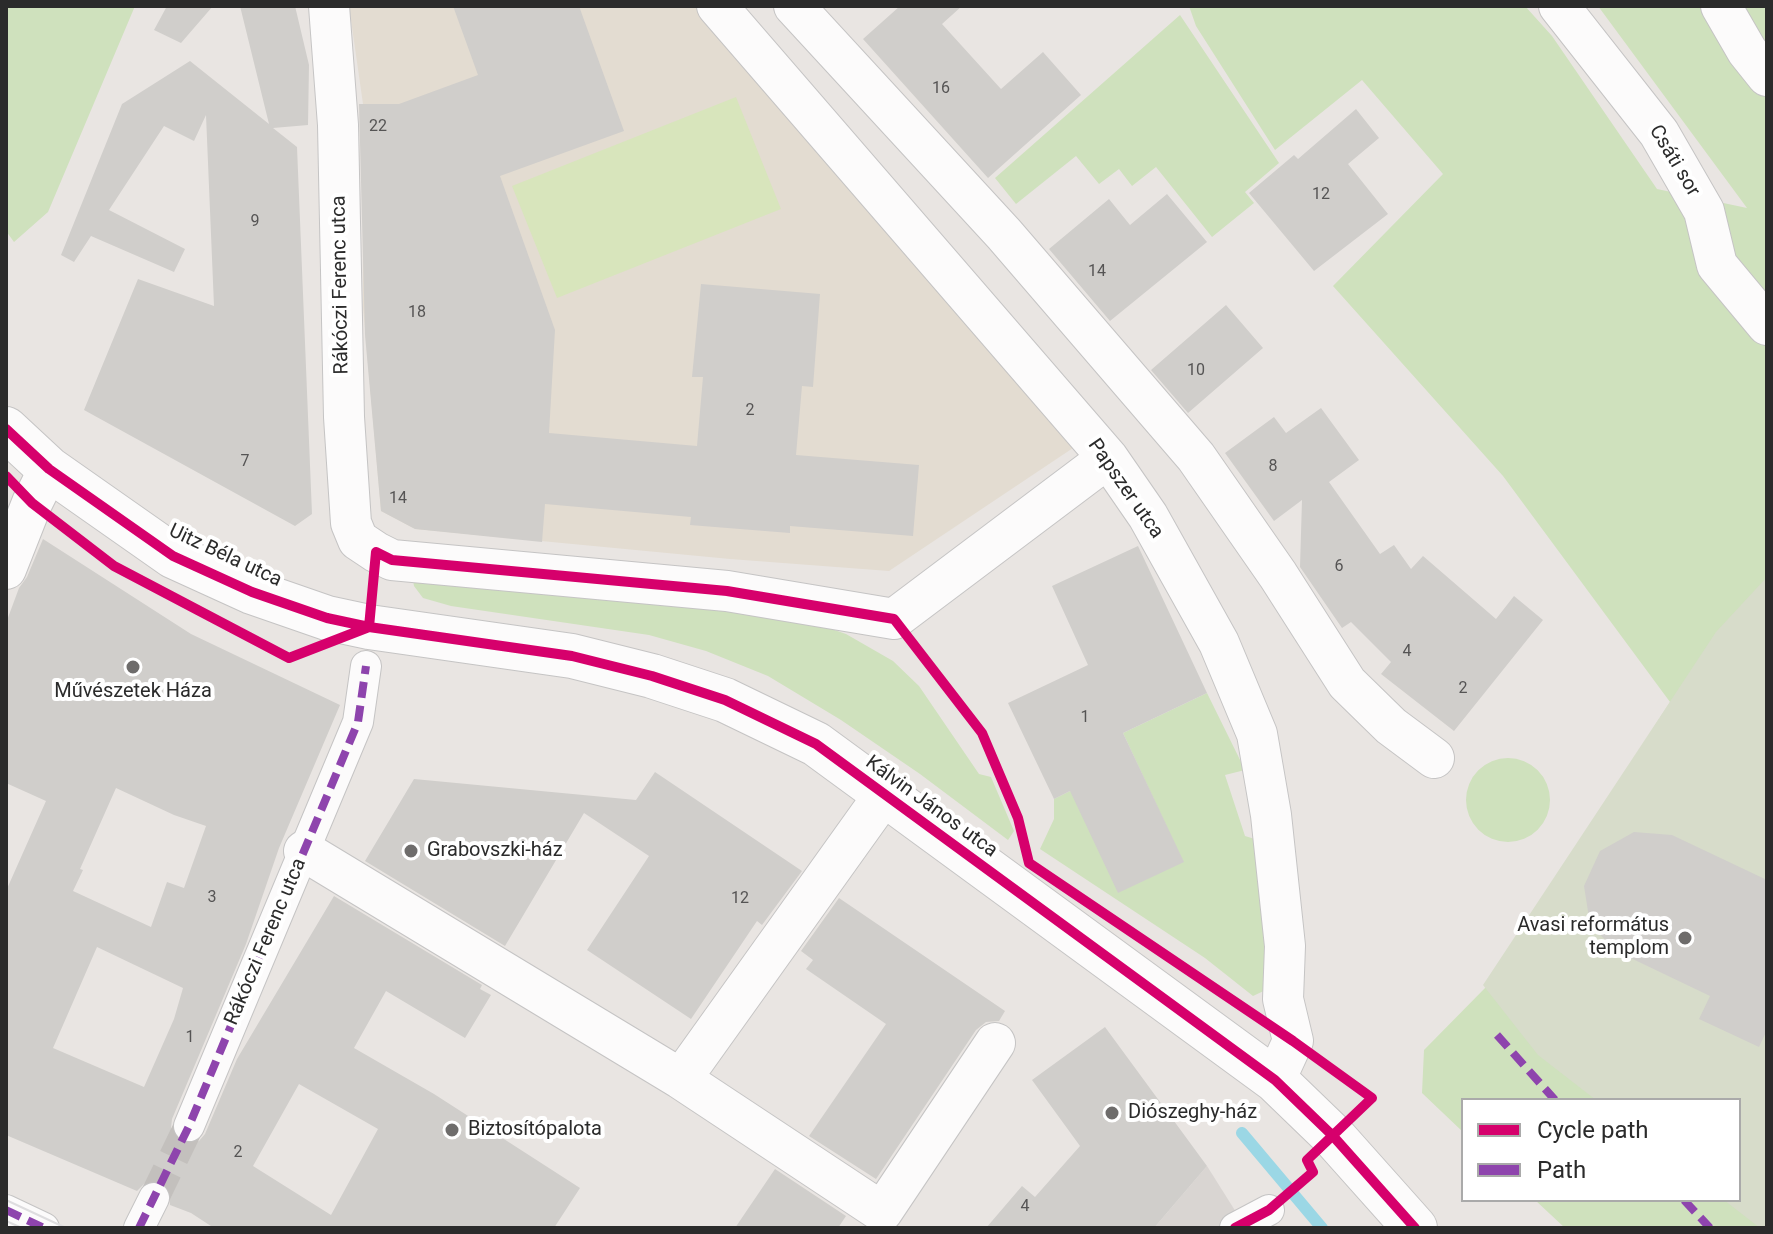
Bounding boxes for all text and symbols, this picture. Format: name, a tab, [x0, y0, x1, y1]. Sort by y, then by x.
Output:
house number: 16	[932, 79, 950, 99]
house number: 22	[369, 117, 387, 137]
street label: Csáti sor	[1643, 121, 1705, 201]
house number: 12	[1312, 185, 1330, 205]
street label: Rákóczi Ferenc utca	[327, 195, 355, 375]
house number: 9	[251, 212, 259, 232]
house number: 14	[1088, 262, 1106, 282]
house number: 18	[408, 303, 426, 323]
house number: 10	[1187, 361, 1205, 381]
house number: 2	[746, 401, 754, 421]
street label: Papszer utca	[1082, 435, 1168, 543]
house number: 7	[241, 452, 249, 472]
house number: 8	[1269, 457, 1277, 477]
house number: 14	[389, 489, 407, 509]
street label: Uitz Béla utca	[165, 519, 285, 593]
house number: 6	[1335, 557, 1343, 577]
house number: 4	[1403, 642, 1411, 662]
marker: Művészetek Háza	[124, 658, 142, 676]
house number: 2	[1459, 679, 1467, 699]
place label: Művészetek Háza	[54, 680, 212, 704]
house number: 1	[1081, 708, 1089, 728]
street label: Kálvin János utca	[860, 751, 1002, 863]
place label: Grabovszki-ház	[427, 839, 563, 863]
marker: Grabovszki-ház	[402, 842, 420, 860]
street label: Rákóczi Ferenc utca	[220, 855, 312, 1029]
house number: 3	[208, 888, 216, 908]
house number: 12	[731, 889, 749, 909]
place label: Avasi református templom	[1517, 914, 1669, 961]
marker: Avasi református templom	[1676, 929, 1694, 947]
house number: 1	[186, 1028, 194, 1048]
legend	[1461, 1098, 1741, 1202]
place label: Diószeghy-ház	[1128, 1101, 1257, 1125]
marker: Diószeghy-ház	[1103, 1104, 1121, 1122]
text: Cycle path	[1537, 1116, 1649, 1144]
place label: Biztosítópalota	[468, 1118, 602, 1142]
marker: Biztosítópalota	[443, 1121, 461, 1139]
house number: 2	[234, 1143, 242, 1163]
text: Path	[1537, 1156, 1586, 1184]
house number: 4	[1021, 1197, 1029, 1217]

